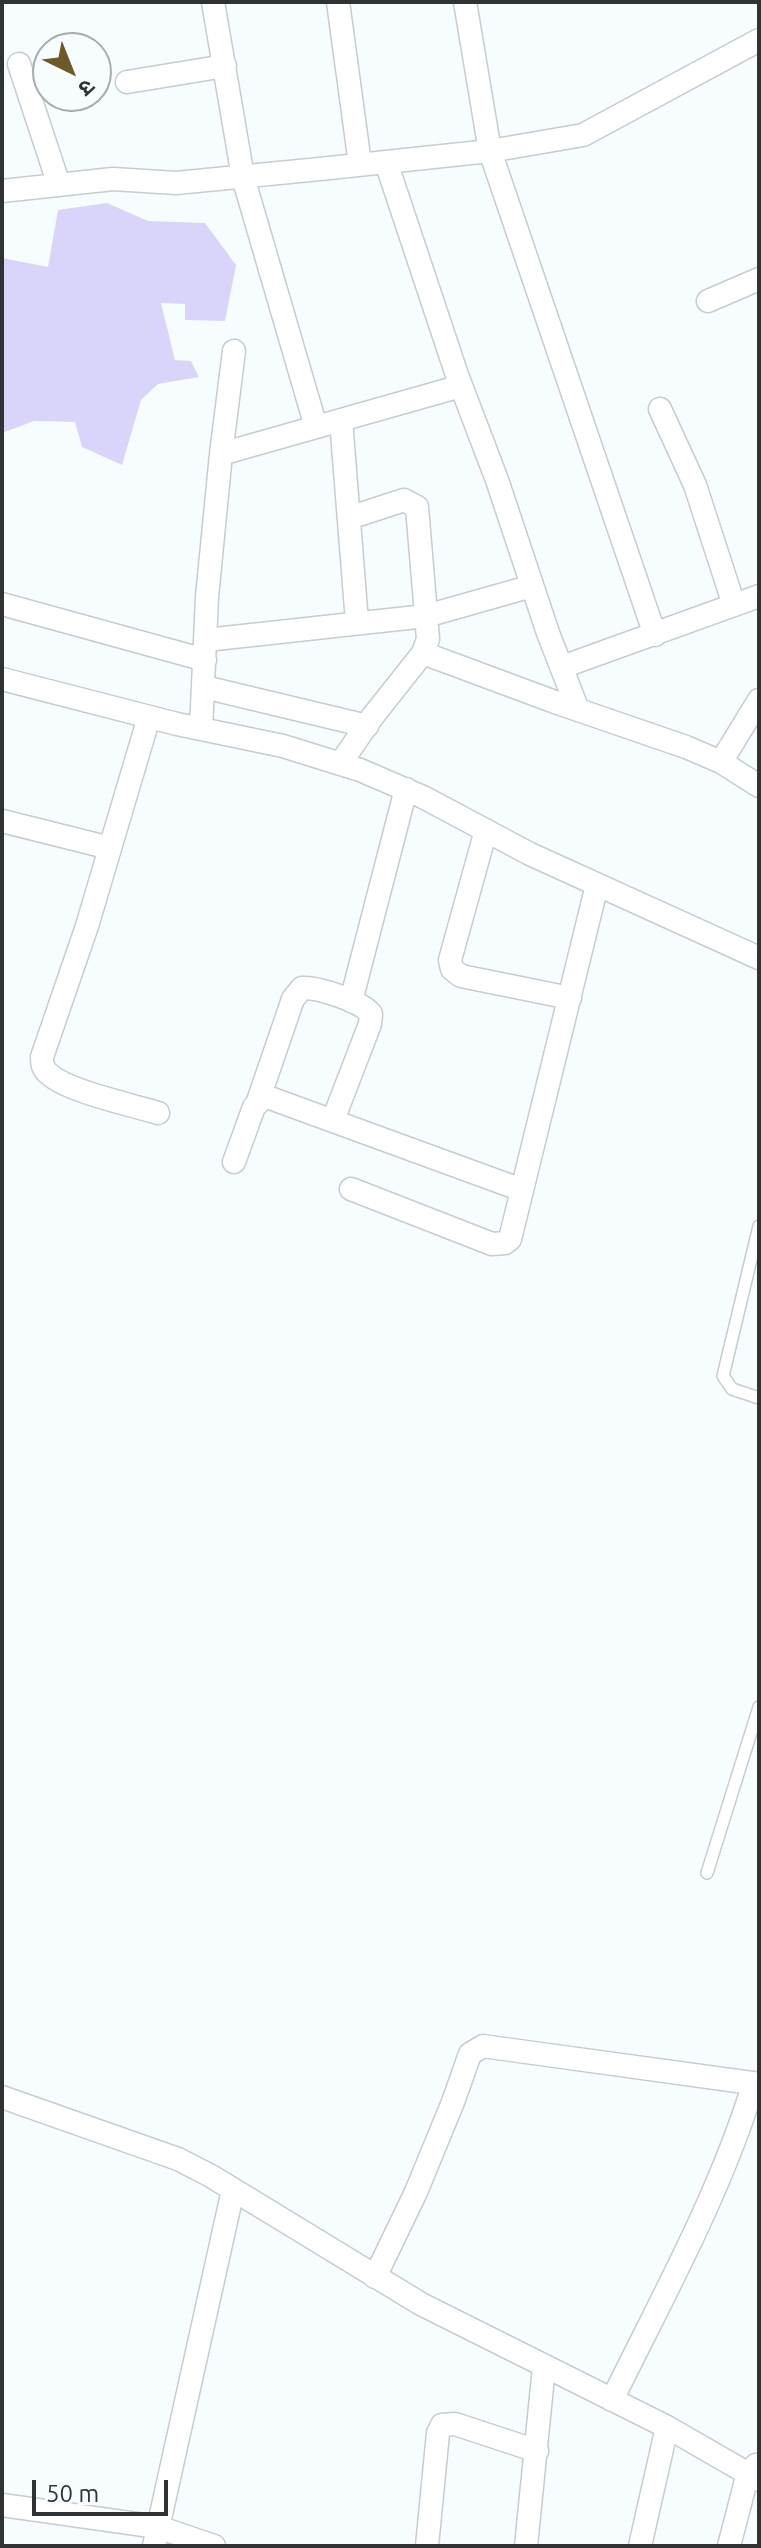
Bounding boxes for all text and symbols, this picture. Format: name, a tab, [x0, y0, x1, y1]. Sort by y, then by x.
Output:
north arrow	[32, 32, 112, 112]
text: उ	[74, 75, 101, 102]
scale bar	[36, 2464, 172, 2514]
text: 50 m	[46, 2480, 99, 2507]

